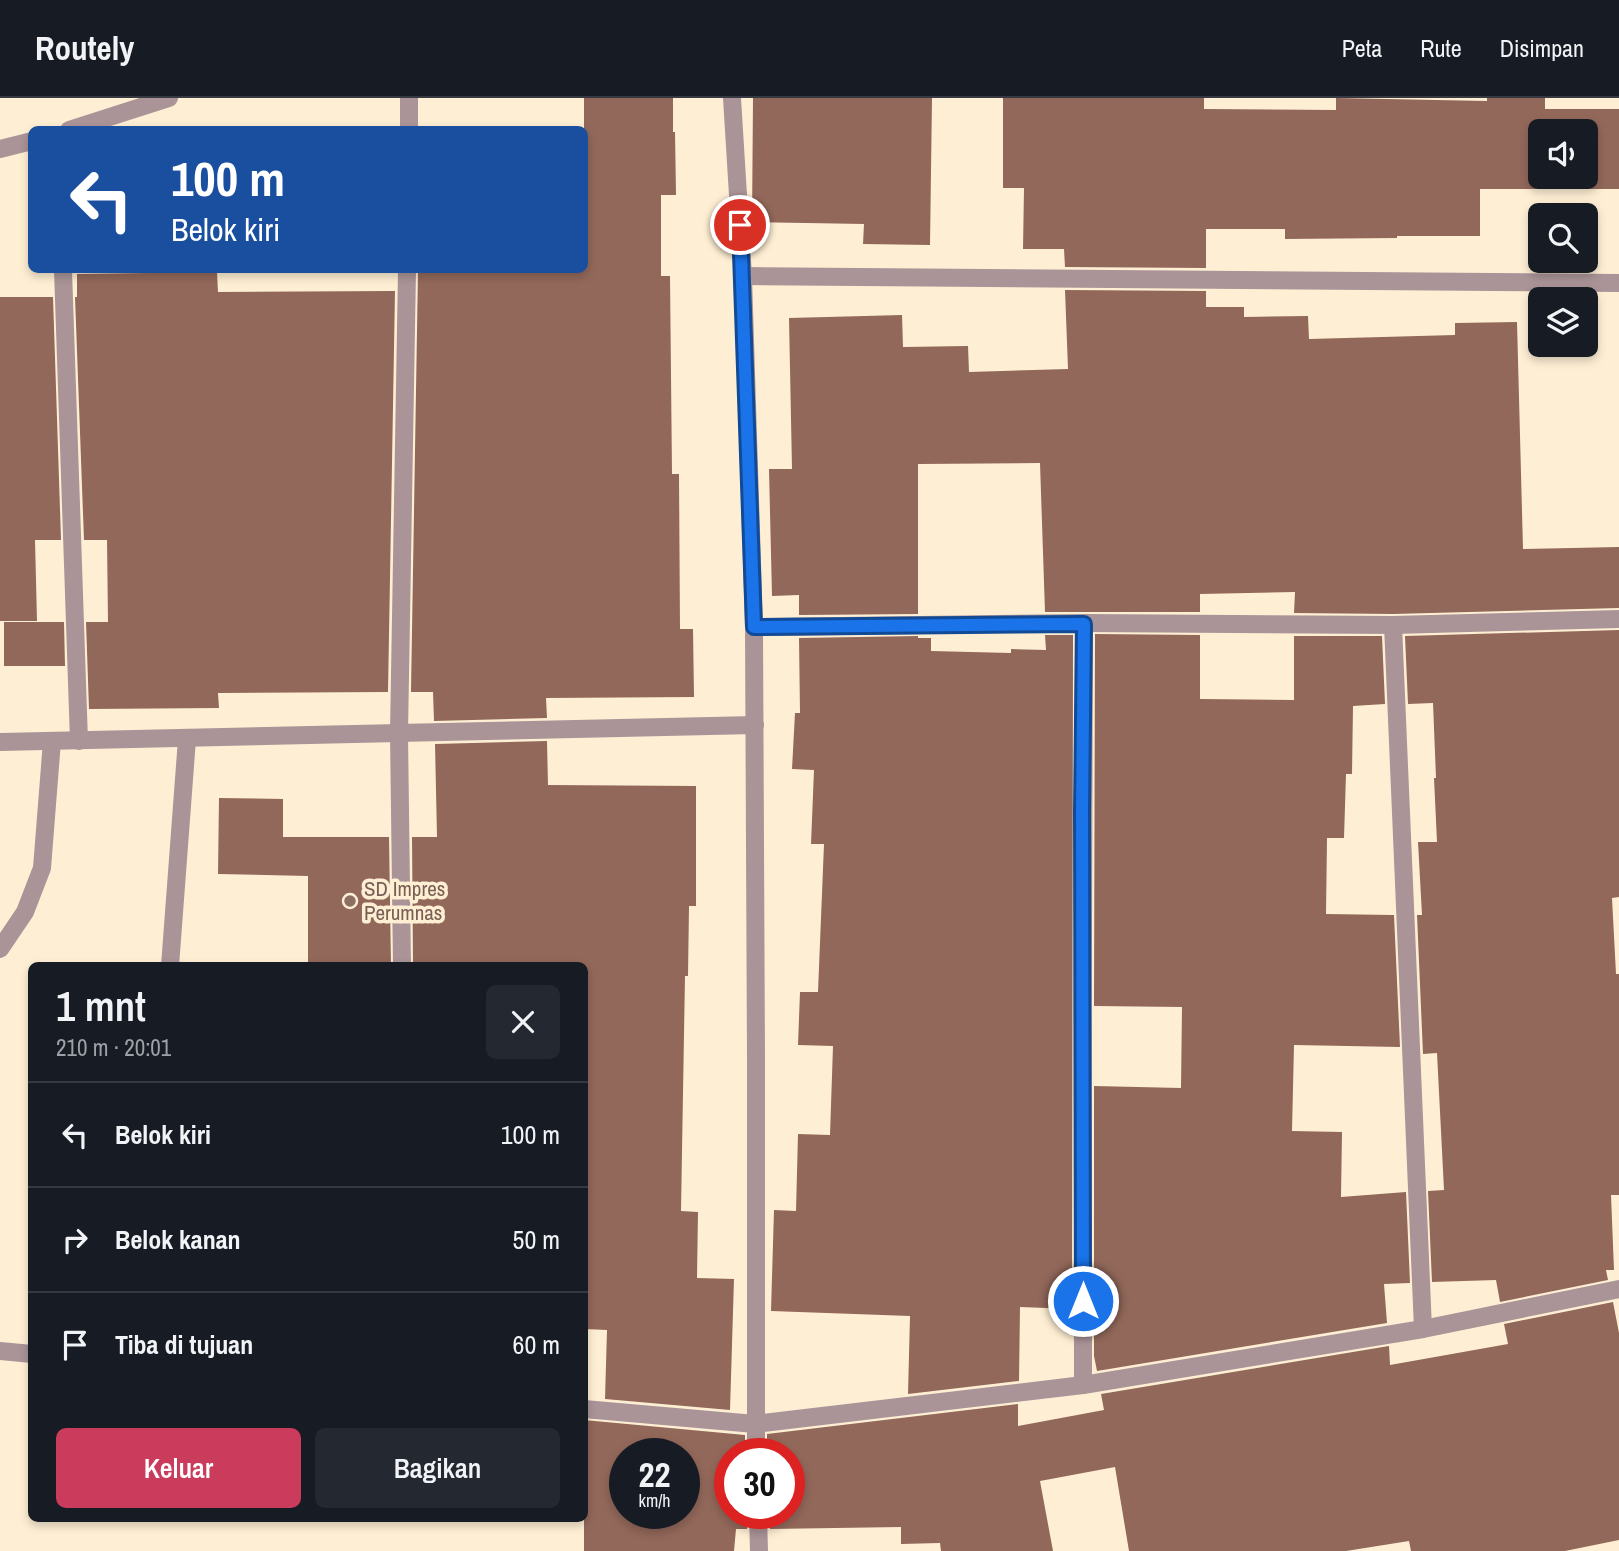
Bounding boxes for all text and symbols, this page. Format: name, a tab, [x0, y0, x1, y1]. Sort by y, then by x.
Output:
text: Routely	[35, 26, 134, 70]
text: Peta	[1342, 32, 1382, 64]
text: Rute	[1420, 32, 1462, 64]
text: Disimpan	[1500, 32, 1584, 64]
map controls	[1528, 119, 1598, 357]
button: sound	[1528, 119, 1598, 189]
text: 100 m	[171, 145, 285, 211]
icon: left	[56, 154, 147, 245]
pin	[710, 195, 770, 255]
button: search	[1528, 203, 1598, 273]
icon: arrive	[721, 206, 759, 244]
text: Belok kiri	[171, 208, 280, 251]
button: layers	[1528, 287, 1598, 357]
place label: SD Impres Perumnas	[364, 874, 445, 927]
marker: SD Impres Perumnas	[342, 893, 358, 909]
text: 1 mnt	[56, 978, 146, 1034]
button: close	[486, 985, 560, 1059]
text: 210 m · 20:01	[56, 1032, 171, 1063]
icon: left	[56, 1116, 94, 1154]
text: Belok kiri	[115, 1117, 211, 1152]
text: 100 m	[501, 1117, 560, 1152]
icon: right	[56, 1221, 94, 1259]
text: Belok kanan	[115, 1222, 241, 1257]
text: 50 m	[513, 1222, 560, 1257]
position arrow	[1046, 1264, 1120, 1338]
icon: arrive	[56, 1326, 94, 1364]
text: Tiba di tujuan	[115, 1327, 253, 1362]
text: 60 m	[513, 1327, 560, 1362]
button: Keluar	[56, 1428, 301, 1508]
button: Bagikan	[315, 1428, 560, 1508]
speed limit sign: 30	[714, 1438, 805, 1529]
text: 22	[639, 1451, 670, 1498]
text: km/h	[639, 1488, 671, 1513]

